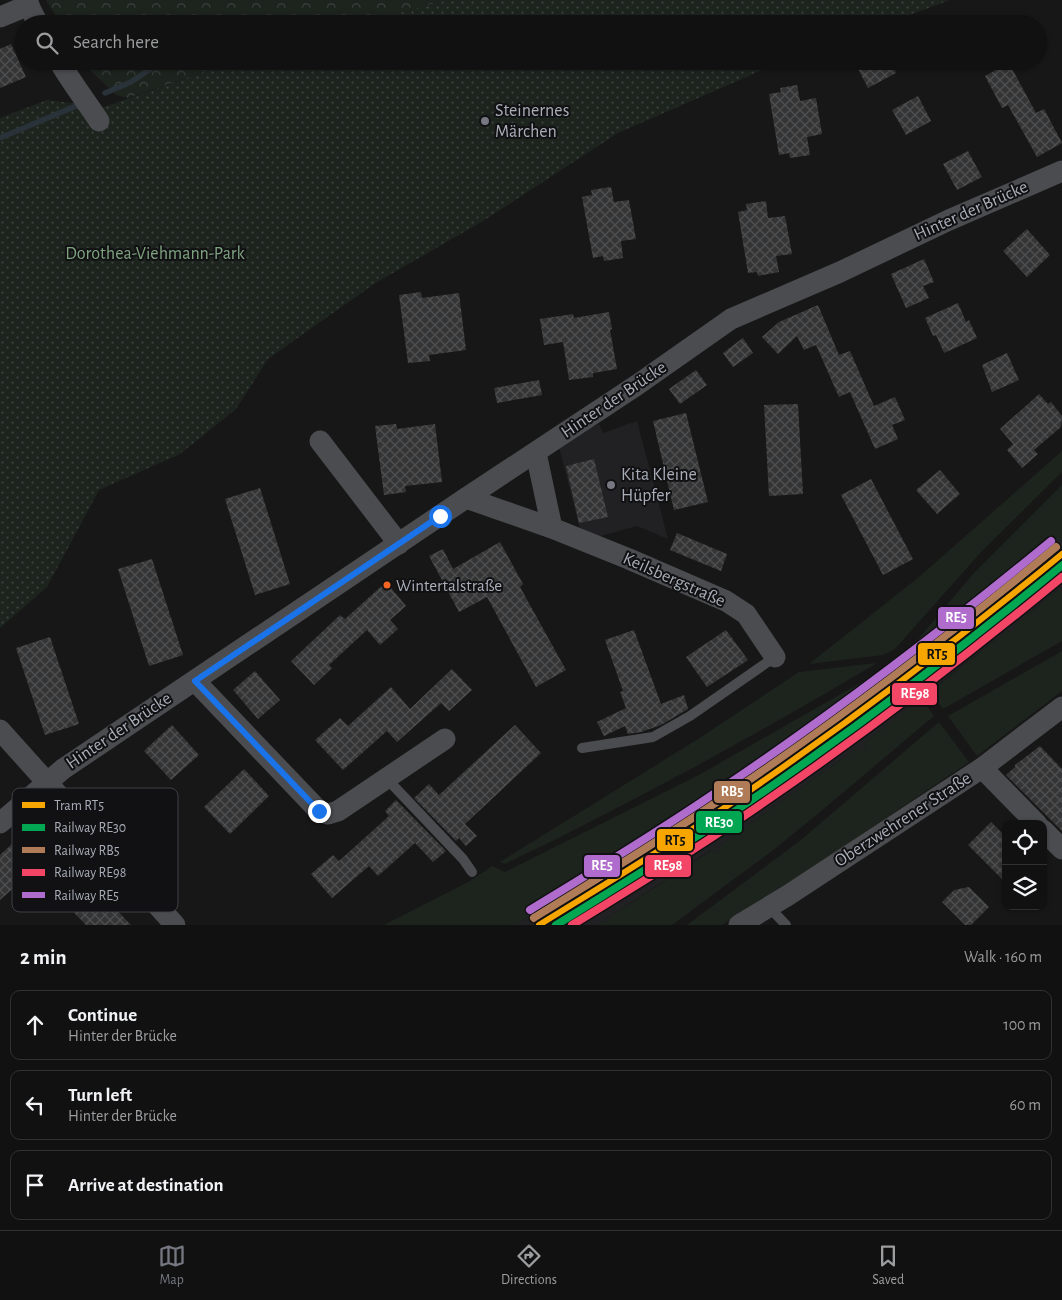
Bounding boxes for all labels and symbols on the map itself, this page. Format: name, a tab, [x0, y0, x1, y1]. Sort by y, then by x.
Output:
place label: Steinernes Märchen	[495, 102, 569, 141]
marker: Steinernes Märchen	[479, 115, 491, 127]
street label: Hinter der Brücke	[911, 178, 1031, 244]
park label: Dorothea-Viehmann-Park	[65, 245, 246, 263]
street label: Hinter der Brücke	[558, 358, 670, 442]
place label: Kita Kleine Hüpfer	[621, 466, 697, 505]
marker: Kita Kleine Hüpfer	[605, 479, 617, 491]
route start	[429, 505, 452, 528]
street label: Keilsbergstraße	[620, 549, 728, 611]
place label: Wintertalstraße	[396, 577, 502, 594]
marker: Wintertalstraße	[382, 580, 392, 590]
line badge: RE5	[937, 606, 975, 630]
text: RE5	[945, 611, 967, 625]
line badge: RT5	[917, 642, 956, 666]
text: RT5	[927, 648, 948, 662]
line badge: RE98	[891, 682, 938, 706]
text: RE98	[900, 687, 930, 701]
street label: Hinter der Brücke	[63, 689, 175, 773]
street label: Oberzwehrener Straße	[832, 769, 974, 871]
line badge: RB5	[713, 780, 751, 804]
text: RB5	[721, 785, 743, 799]
legend	[12, 788, 178, 912]
text: Tram RT5	[54, 799, 104, 813]
route end	[308, 800, 331, 823]
line badge: RE30	[695, 810, 743, 834]
text: RE30	[705, 816, 733, 830]
text: Railway RE30	[54, 821, 126, 835]
line badge: RT5	[656, 828, 694, 852]
text: RT5	[665, 834, 686, 848]
text: Railway RB5	[54, 844, 120, 858]
line badge: RE5	[583, 854, 621, 878]
line badge: RE98	[644, 854, 692, 878]
text: RE5	[591, 859, 613, 873]
text: RE98	[653, 859, 683, 873]
text: Railway RE98	[54, 866, 126, 880]
text: Railway RE5	[54, 889, 119, 903]

